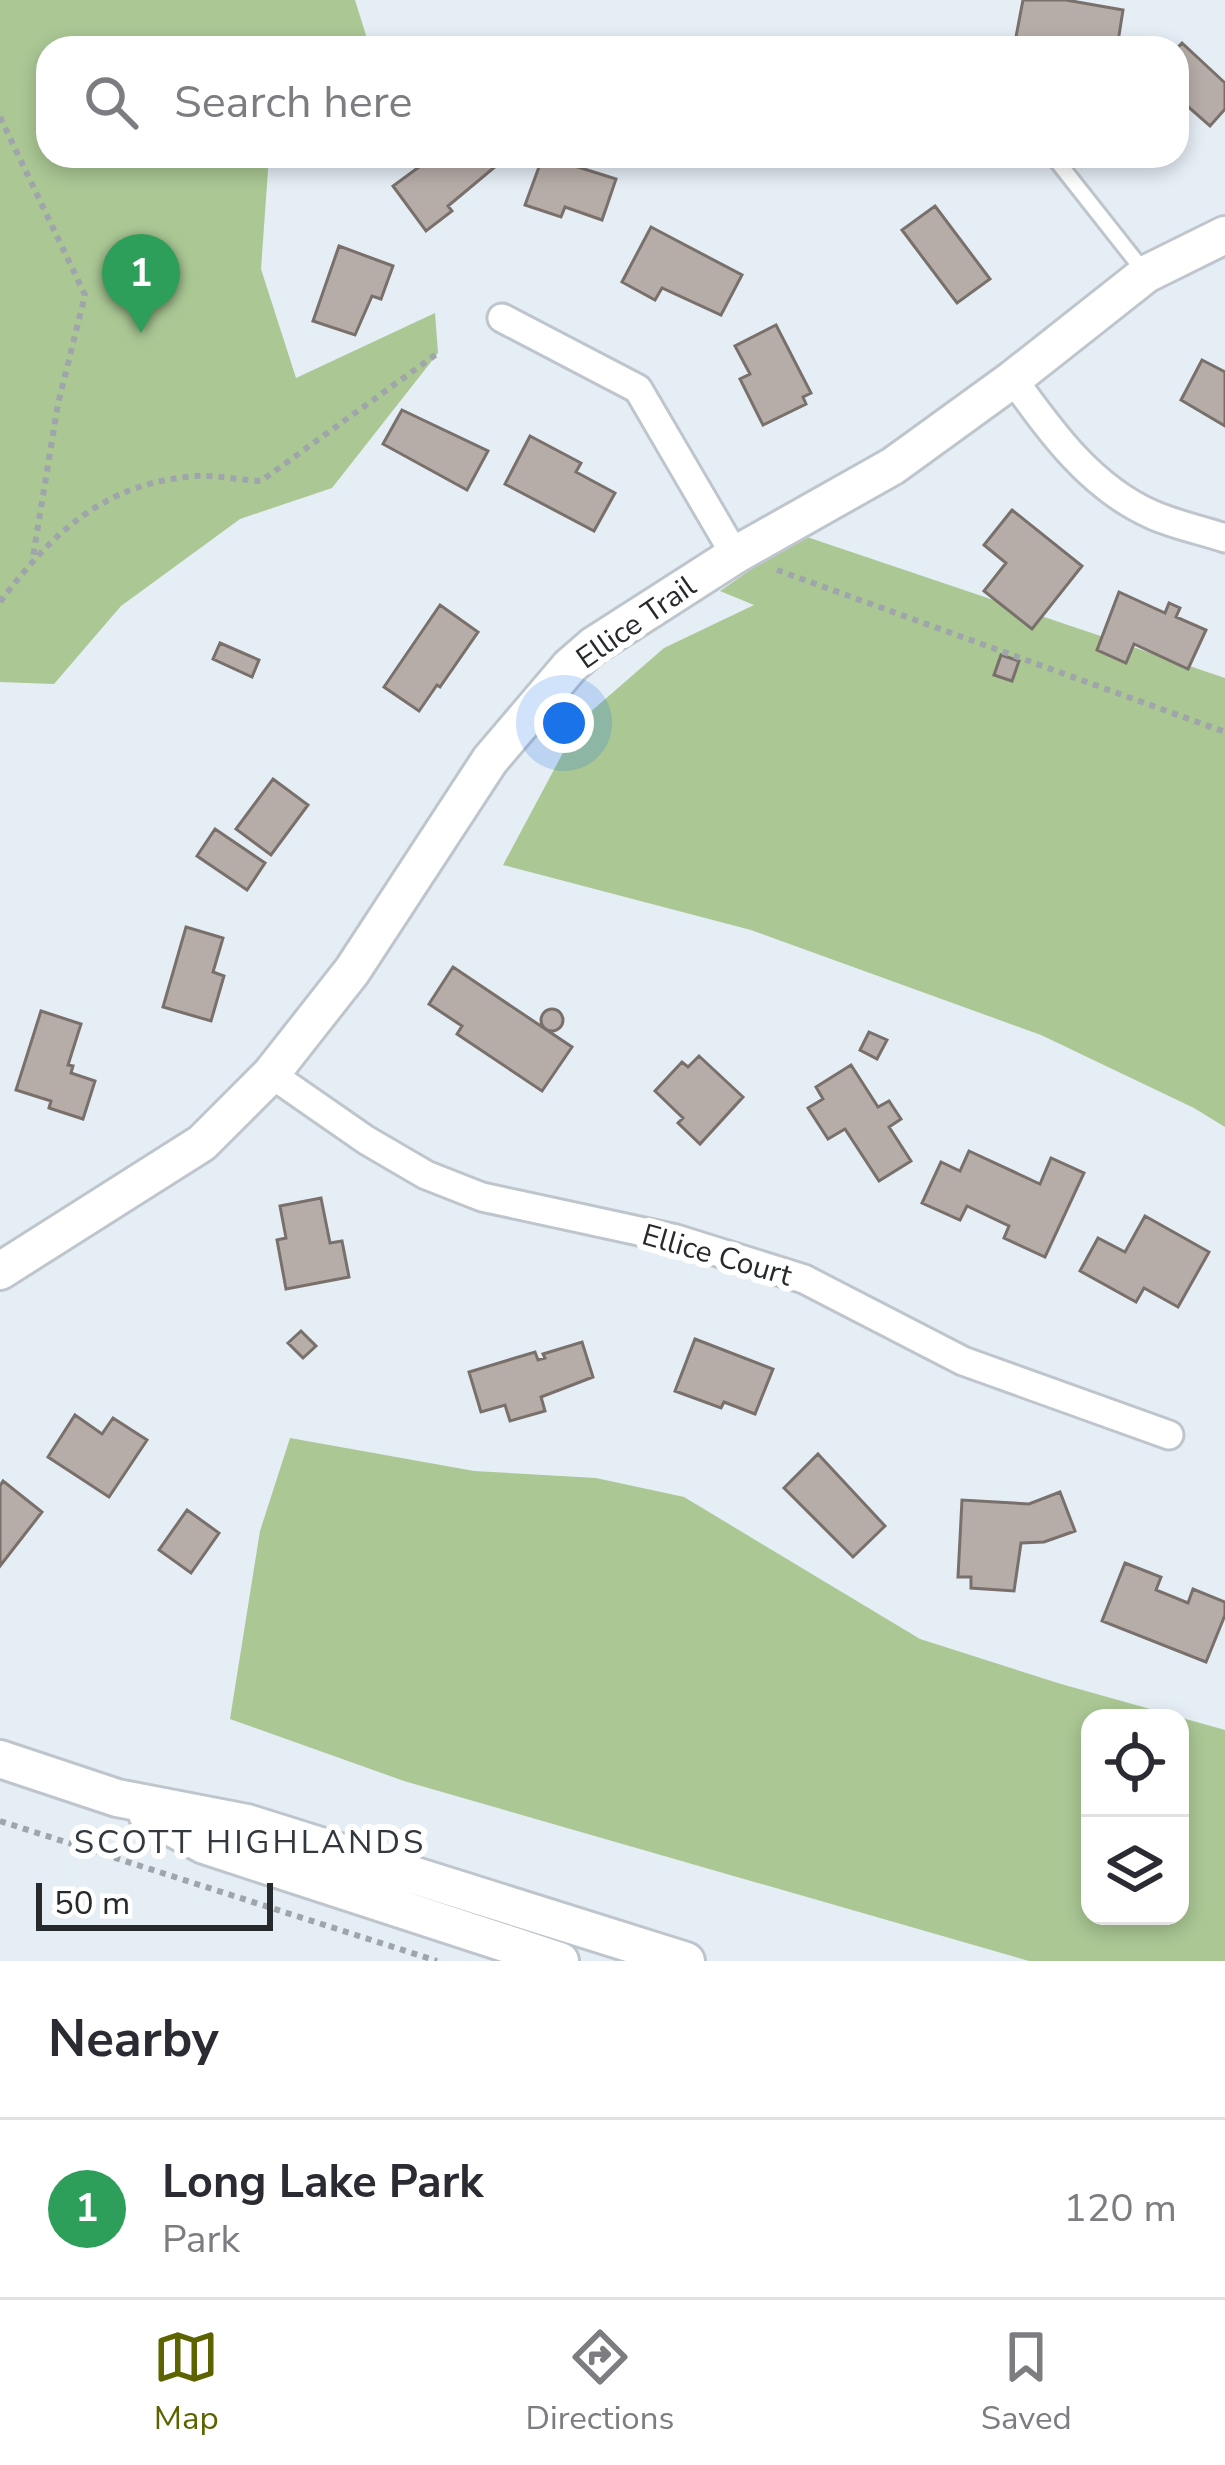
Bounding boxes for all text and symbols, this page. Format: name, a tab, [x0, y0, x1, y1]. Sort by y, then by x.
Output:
search box	[36, 36, 1189, 168]
icon: search	[78, 69, 144, 135]
text: Search here	[174, 72, 413, 133]
pin: 1	[102, 234, 180, 333]
street label: Ellice Trail	[568, 566, 704, 679]
your location	[534, 693, 594, 753]
street label: Ellice Court	[637, 1215, 797, 1297]
map controls	[1081, 1709, 1189, 1925]
button: locate	[1081, 1709, 1189, 1817]
button: layers	[1081, 1817, 1189, 1925]
district label: SCOTT HIGHLANDS	[74, 1820, 426, 1865]
scale bar	[36, 1877, 273, 1930]
text: 50 m	[54, 1881, 130, 1926]
text: Nearby	[48, 2004, 219, 2074]
text: Long Lake Park	[162, 2152, 483, 2213]
text: 1	[75, 2182, 99, 2235]
text: 120 m	[1063, 2182, 1177, 2235]
text: Park	[162, 2213, 240, 2266]
tab: Map	[153, 2324, 219, 2441]
tab: Directions	[526, 2324, 674, 2441]
tab: Saved	[981, 2324, 1072, 2441]

